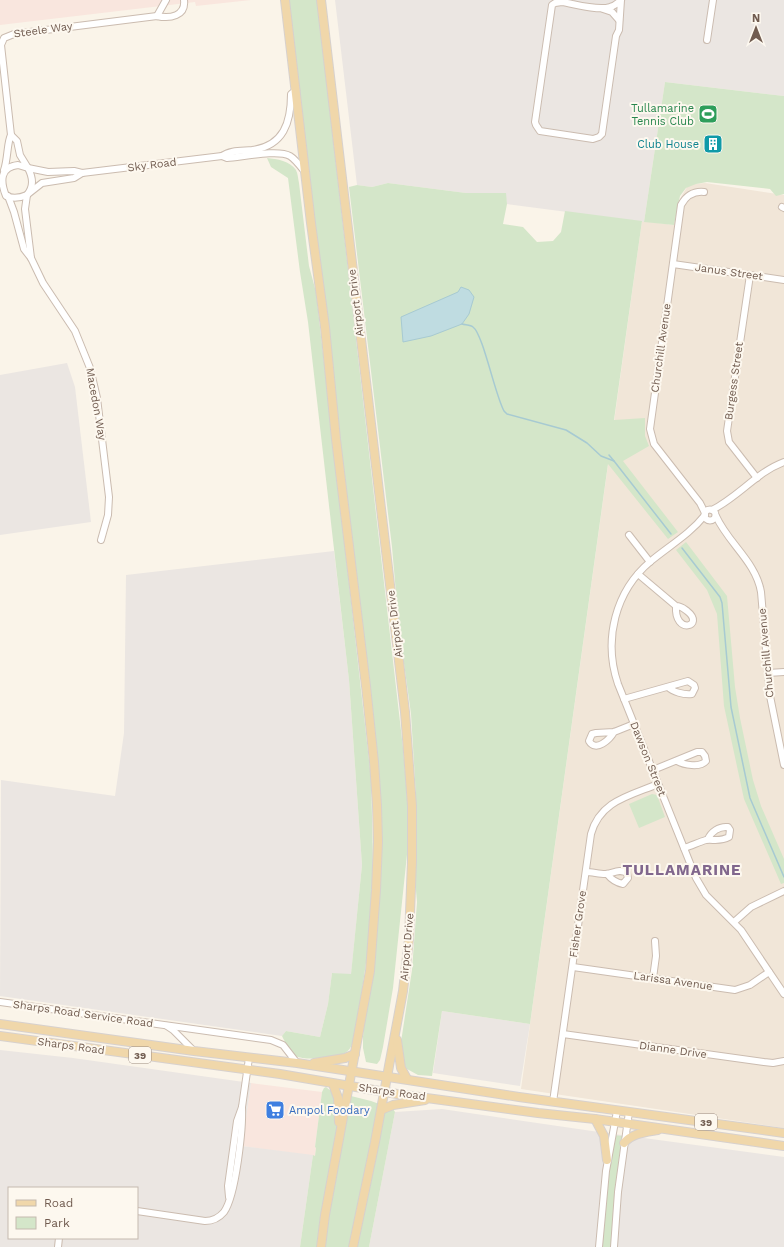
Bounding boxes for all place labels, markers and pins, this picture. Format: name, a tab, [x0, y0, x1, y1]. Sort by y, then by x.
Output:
place label: Tullamarine Tennis Club	[631, 102, 694, 128]
sports icon: Tullamarine Tennis Club	[697, 103, 719, 125]
building icon: Club House	[702, 133, 724, 155]
place label: Club House	[637, 138, 699, 151]
supermarket icon: Ampol Foodary	[264, 1099, 286, 1121]
place label: Ampol Foodary	[289, 1104, 370, 1117]

